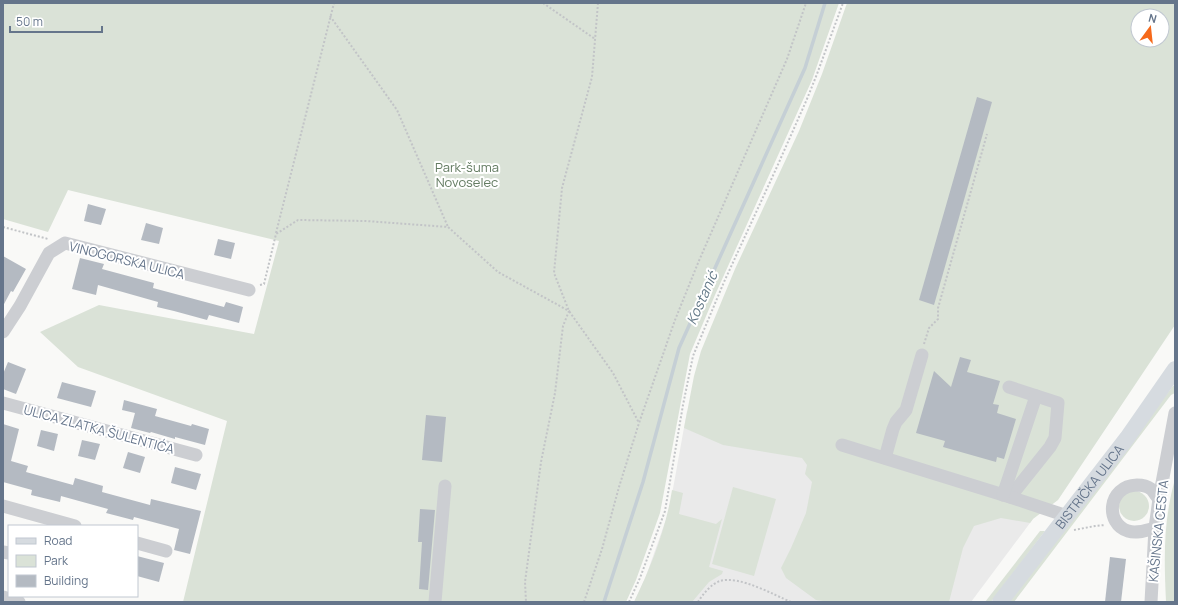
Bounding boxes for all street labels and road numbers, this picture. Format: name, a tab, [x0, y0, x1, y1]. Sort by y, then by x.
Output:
street label: VINOGORSKA ULICA	[67, 237, 187, 283]
street label: ULICA ZLATKA ŠULENTIĆA	[22, 400, 176, 458]
street label: BISTRIČKA ULICA	[1051, 441, 1128, 532]
street label: KAŠINSKA CESTA	[1144, 479, 1172, 583]

